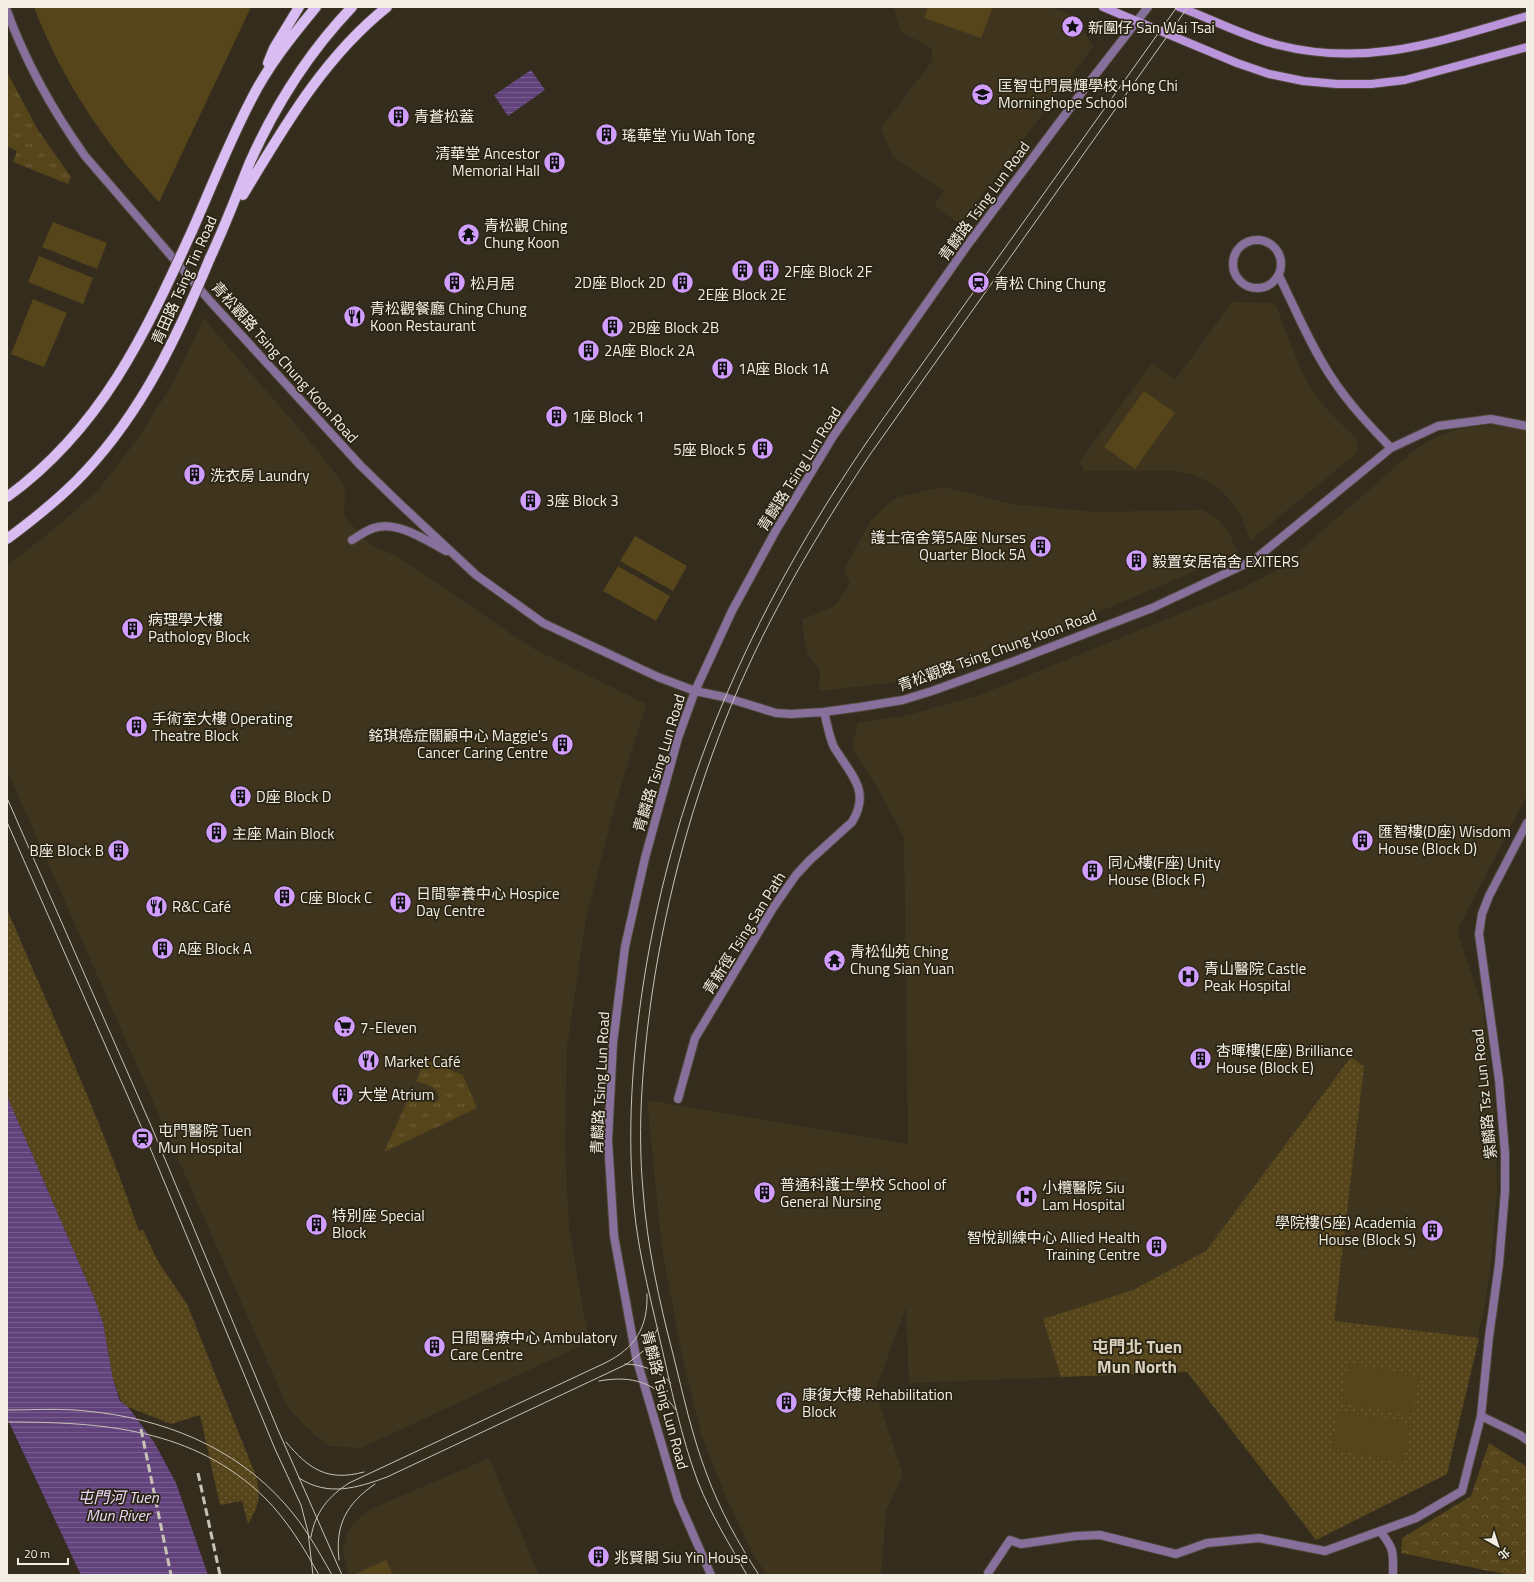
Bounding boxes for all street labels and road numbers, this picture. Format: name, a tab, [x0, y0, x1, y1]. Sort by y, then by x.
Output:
street label: 青麟路 Tsing Lun Road	[933, 136, 1035, 266]
street label: 青田路 Tsing Tin Road	[145, 212, 223, 348]
street label: 青松觀路 Tsing Chung Koon Road	[206, 276, 364, 448]
street label: 青麟路 Tsing Lun Road	[751, 402, 847, 536]
street label: 青松觀路 Tsing Chung Koon Road	[894, 603, 1100, 697]
street label: 青麟路 Tsing Lun Road	[627, 691, 691, 835]
street label: 青新徑 Tsing San Path	[697, 867, 791, 999]
street label: 青麟路 Tsing Lun Road	[585, 1011, 615, 1155]
street label: 紫麟路 Tsz Lun Road	[1466, 1028, 1502, 1160]
street label: 青麟路 Tsing Lun Road	[635, 1328, 695, 1472]

